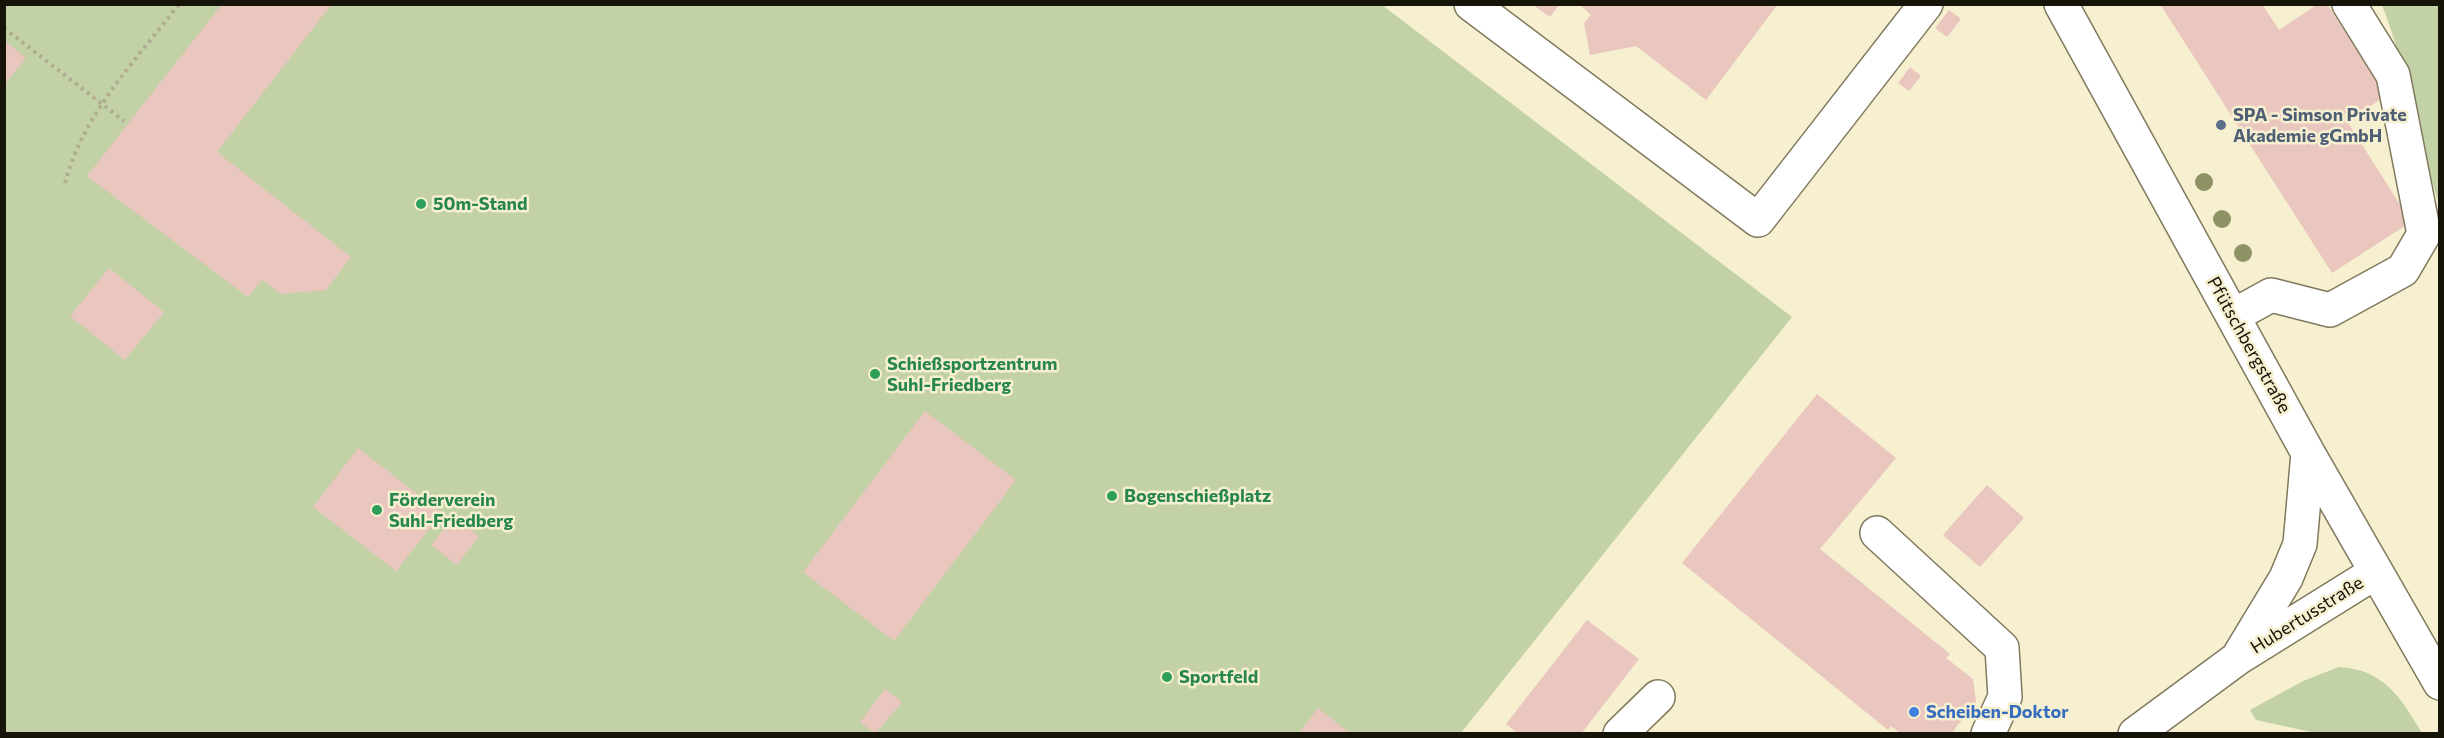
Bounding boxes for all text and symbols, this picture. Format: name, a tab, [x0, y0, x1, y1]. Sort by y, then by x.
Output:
place label: SPA - Simson Private Akademie gGmbH	[2233, 104, 2407, 146]
marker: SPA - Simson Private Akademie gGmbH	[2214, 118, 2228, 132]
place label: 50m-Stand	[433, 193, 527, 215]
marker: 50m-Stand	[414, 197, 428, 211]
street label: Pfütschbergstraße	[2203, 273, 2295, 417]
place label: Schießsportzentrum Suhl-Friedberg	[887, 353, 1057, 395]
marker: Schießsportzentrum Suhl-Friedberg	[868, 367, 882, 381]
place label: Bogenschießplatz	[1124, 485, 1271, 507]
place label: Förderverein Suhl-Friedberg	[389, 489, 513, 532]
marker: Bogenschießplatz	[1105, 489, 1119, 503]
marker: Förderverein Suhl-Friedberg	[370, 503, 384, 517]
street label: Hubertusstraße	[2247, 572, 2367, 658]
place label: Sportfeld	[1179, 666, 1258, 688]
marker: Sportfeld	[1160, 670, 1174, 684]
place label: Scheiben-Doktor	[1926, 701, 2069, 723]
marker: Scheiben-Doktor	[1907, 705, 1921, 719]

